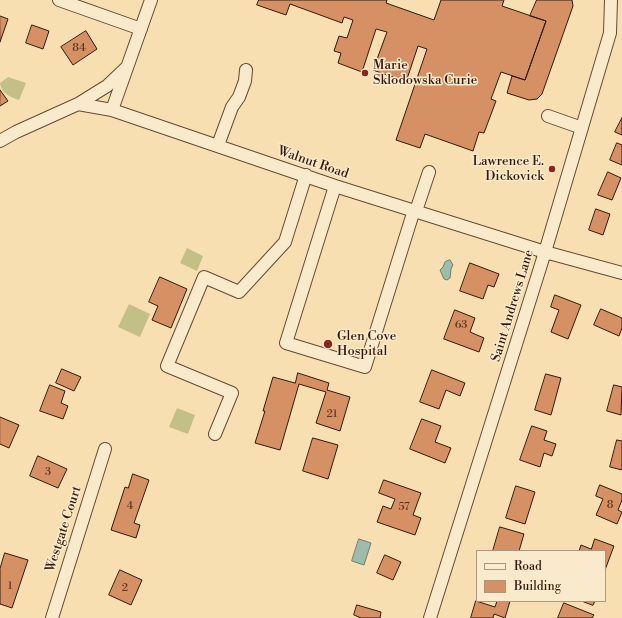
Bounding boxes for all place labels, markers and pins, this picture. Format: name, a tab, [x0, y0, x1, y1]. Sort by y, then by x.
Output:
place label: Marie Sklodowska Curie	[373, 58, 477, 89]
marker: Marie Sklodowska Curie	[360, 68, 370, 78]
place label: Lawrence E. Dickovick	[472, 154, 544, 185]
marker: Lawrence E. Dickovick	[547, 164, 557, 174]
place label: Glen Cove Hospital	[337, 329, 396, 360]
marker: Glen Cove Hospital	[322, 338, 334, 350]

